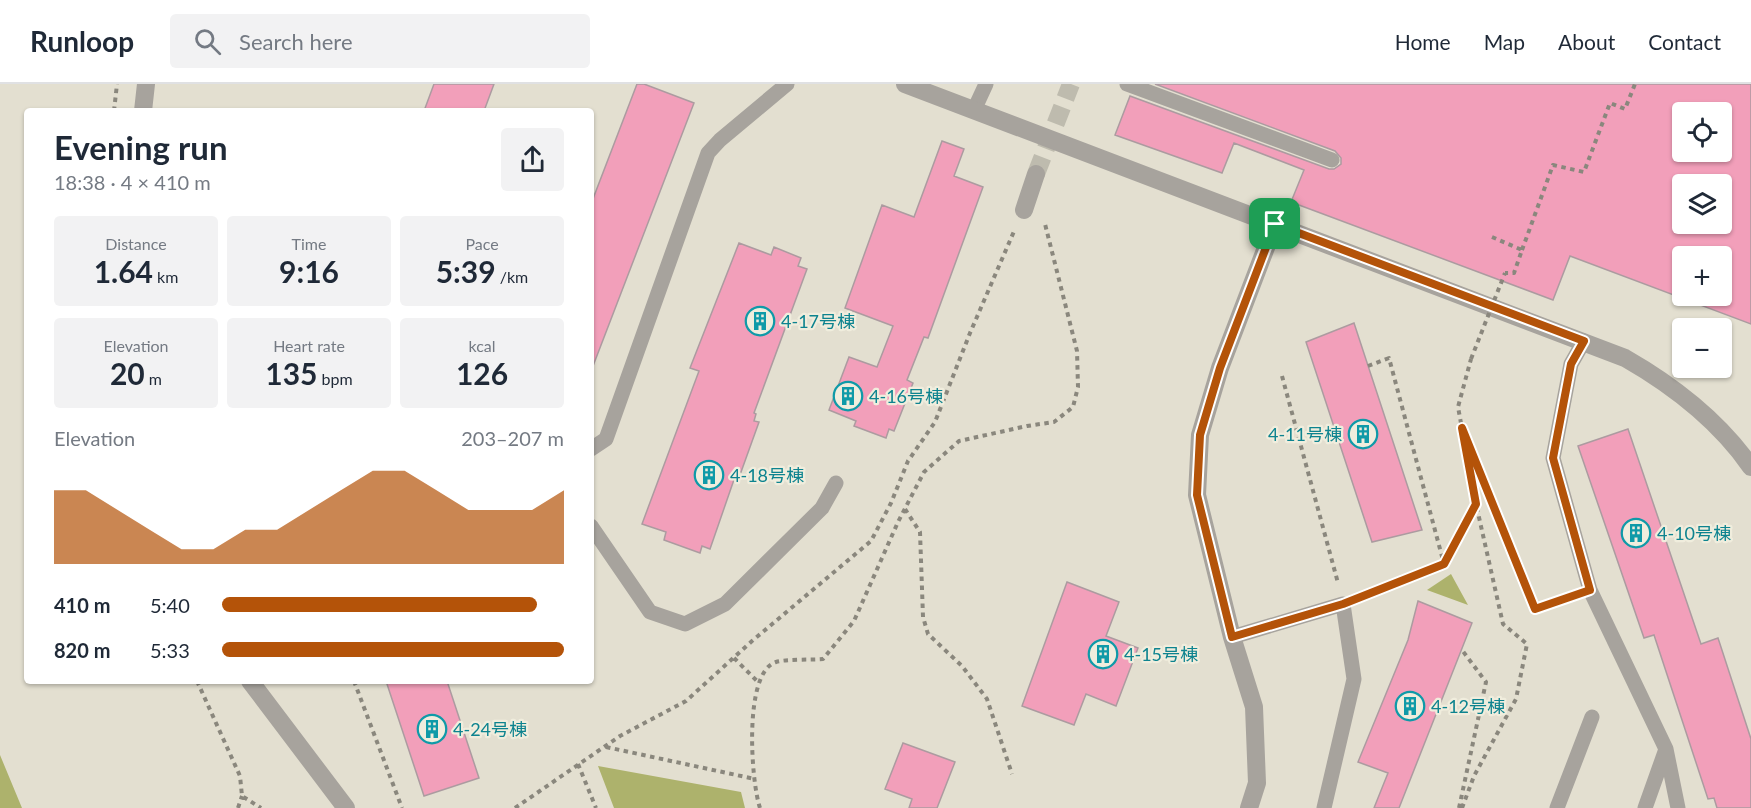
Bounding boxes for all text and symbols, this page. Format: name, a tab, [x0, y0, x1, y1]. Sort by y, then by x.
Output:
search box	[170, 14, 590, 68]
text: Runloop	[30, 24, 134, 58]
icon: search	[191, 25, 224, 58]
text: Search here	[239, 28, 353, 55]
text: Home	[1395, 29, 1451, 54]
text: Map	[1484, 29, 1525, 54]
text: About	[1558, 29, 1615, 54]
text: Contact	[1648, 29, 1721, 54]
map controls	[1672, 102, 1732, 378]
button: locate	[1672, 102, 1732, 162]
text: Evening run	[54, 127, 228, 167]
button: share	[501, 128, 564, 191]
text: 18:38 · 4 × 410 m	[54, 170, 211, 194]
button: layers	[1672, 174, 1732, 234]
pin	[1249, 198, 1300, 249]
icon: arrive	[1258, 207, 1291, 240]
text: Distance	[105, 234, 167, 253]
text: Time	[292, 234, 326, 253]
text: Pace	[465, 234, 499, 253]
button: +	[1672, 246, 1732, 306]
text: 1.64	[94, 253, 153, 289]
text: 9:16	[279, 253, 339, 289]
text: 5:39	[436, 253, 496, 289]
text: km	[153, 267, 178, 286]
text: /km	[496, 267, 528, 286]
building icon: 4-17号棟	[744, 305, 776, 337]
place label: 4-17号棟	[781, 310, 855, 332]
button: −	[1672, 318, 1732, 378]
text: Elevation	[104, 336, 169, 355]
text: Heart rate	[273, 336, 345, 355]
text: kcal	[468, 336, 496, 355]
text: 20	[110, 355, 145, 391]
text: 135	[265, 355, 318, 391]
text: 126	[456, 355, 508, 391]
text: m	[145, 369, 162, 388]
text: bpm	[318, 369, 353, 388]
building icon: 4-16号棟	[832, 380, 864, 412]
place label: 4-16号棟	[869, 385, 943, 407]
building icon: 4-11号棟	[1347, 418, 1379, 450]
place label: 4-11号棟	[1268, 423, 1342, 445]
text: Elevation	[54, 426, 135, 450]
text: 203–207 m	[461, 426, 564, 450]
building icon: 4-18号棟	[693, 459, 725, 491]
place label: 4-18号棟	[730, 464, 804, 486]
building icon: 4-10号棟	[1620, 517, 1652, 549]
place label: 4-10号棟	[1657, 522, 1731, 544]
text: 410 m	[54, 593, 110, 617]
text: 5:40	[150, 593, 190, 617]
text: 820 m	[54, 638, 110, 662]
text: 5:33	[150, 638, 190, 662]
building icon: 4-15号棟	[1087, 638, 1119, 670]
place label: 4-15号棟	[1124, 643, 1198, 665]
building icon: 4-12号棟	[1394, 690, 1426, 722]
place label: 4-12号棟	[1431, 695, 1505, 717]
building icon: 4-24号棟	[416, 713, 448, 745]
place label: 4-24号棟	[453, 718, 527, 740]

